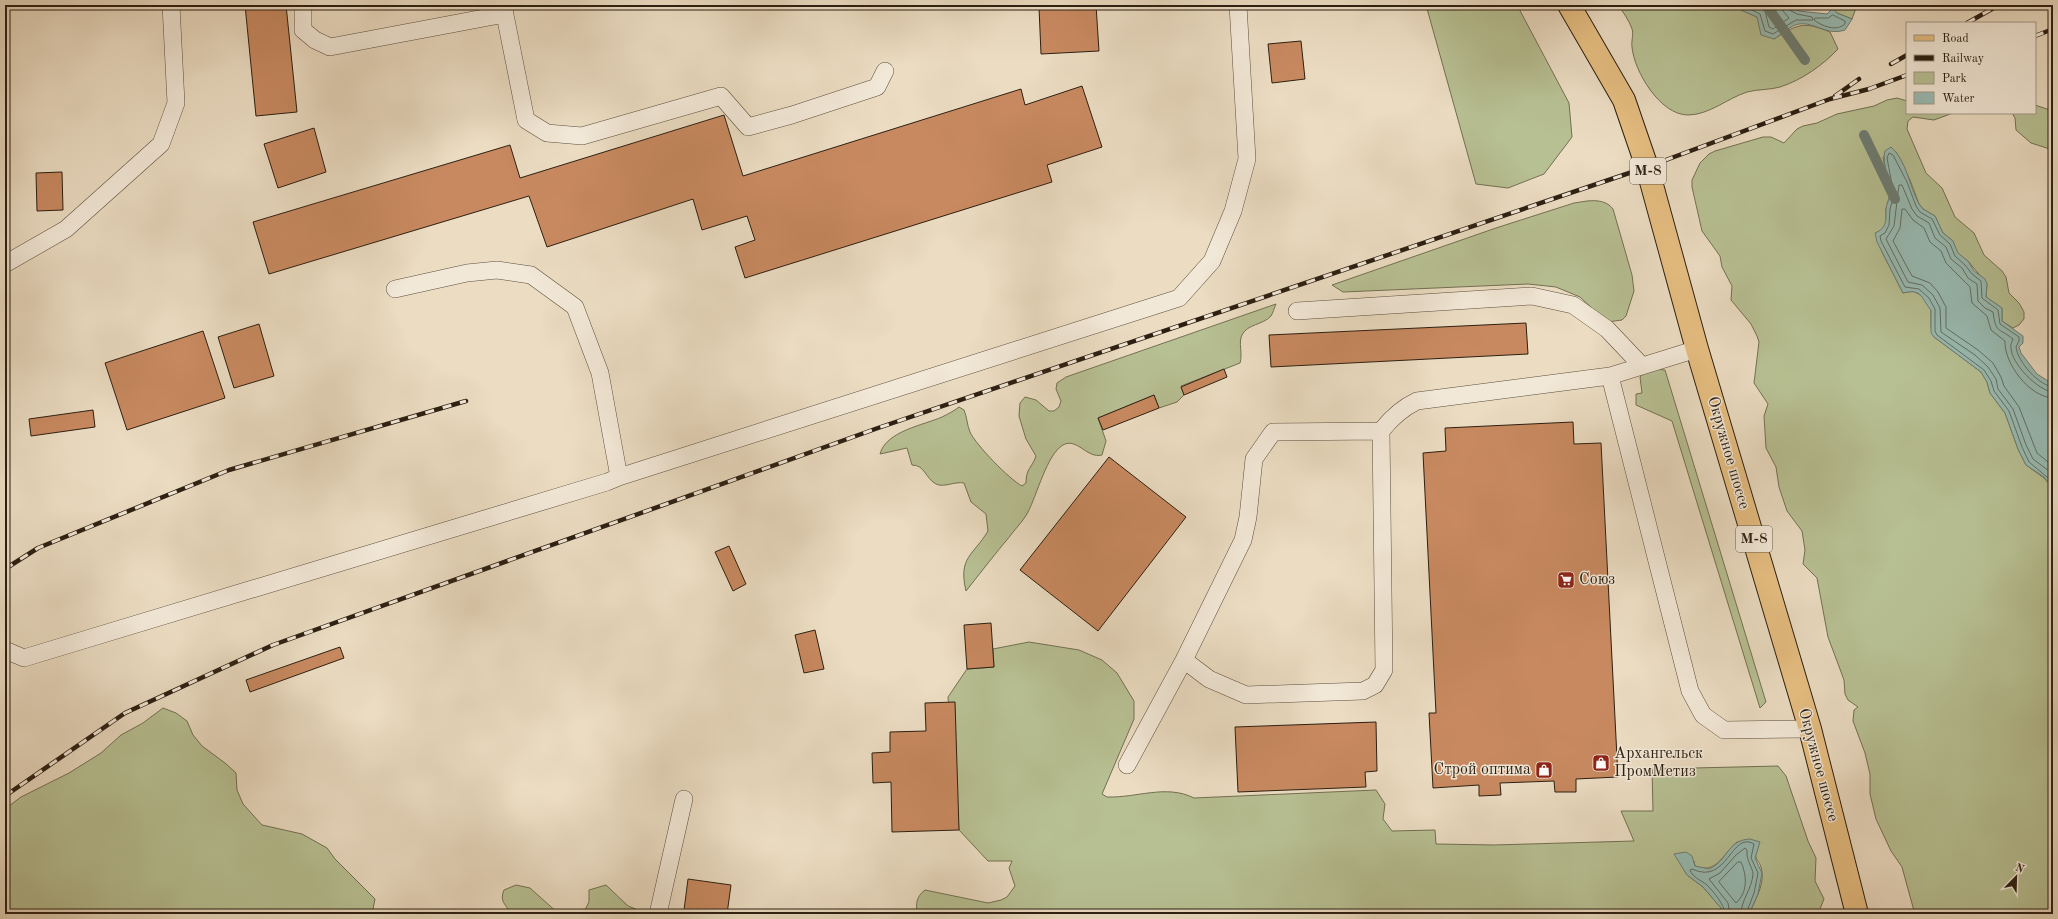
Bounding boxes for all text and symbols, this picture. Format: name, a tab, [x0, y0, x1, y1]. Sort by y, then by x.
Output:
legend	[1906, 22, 2036, 114]
text: Road	[1942, 33, 1969, 45]
text: Railway	[1942, 53, 1985, 65]
text: Park	[1942, 73, 1967, 85]
text: Water	[1942, 93, 1975, 105]
road number: М-8	[1630, 158, 1666, 184]
street label: Окружное шоссе	[1704, 395, 1752, 511]
road number: М-8	[1736, 526, 1772, 552]
supermarket icon: Союз	[1556, 570, 1576, 590]
place label: Союз	[1579, 572, 1615, 588]
street label: Окружное шоссе	[1795, 707, 1841, 823]
place label: Архангельск ПромМетиз	[1614, 746, 1703, 780]
shop icon: Архангельск ПромМетиз	[1591, 753, 1611, 773]
shop icon: Строй оптима	[1534, 760, 1554, 780]
place label: Строй оптима	[1433, 762, 1531, 778]
north arrow	[1996, 857, 2036, 897]
text: N	[2013, 862, 2026, 876]

